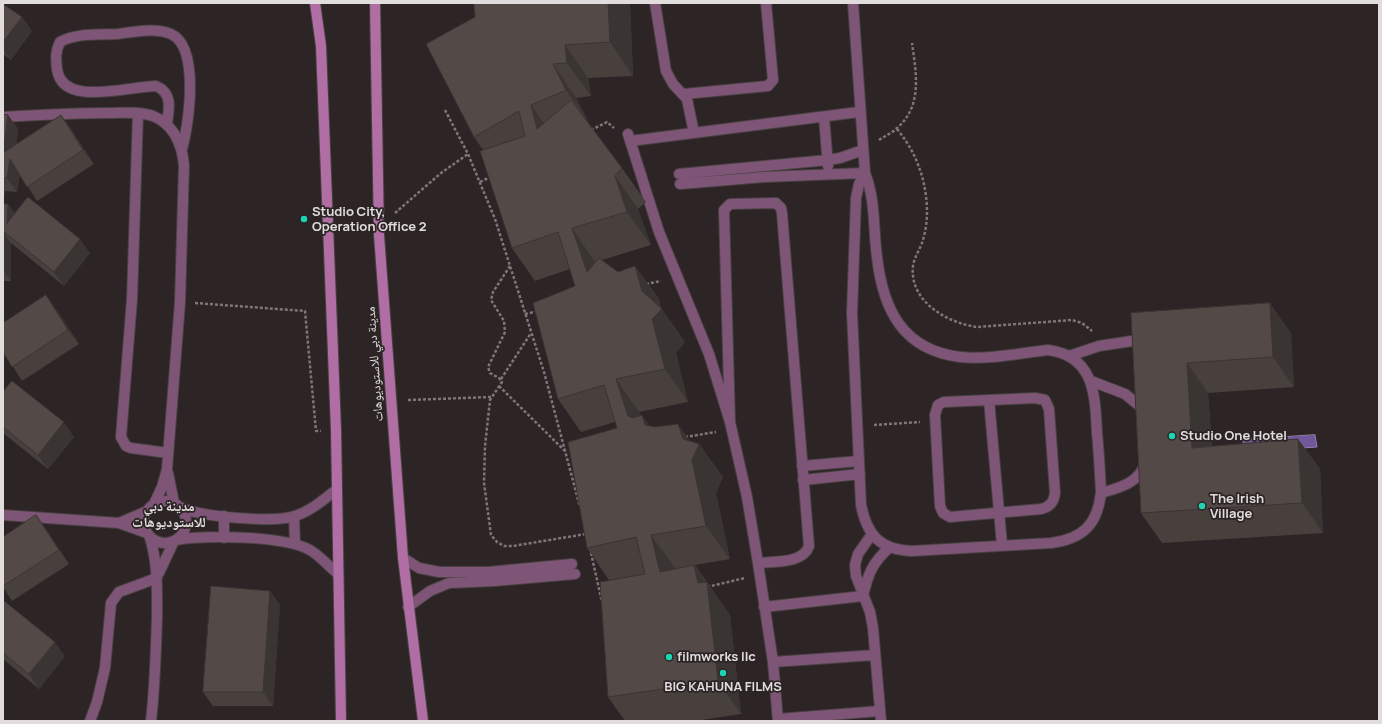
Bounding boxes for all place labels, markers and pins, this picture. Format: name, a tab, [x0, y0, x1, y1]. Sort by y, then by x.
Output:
place label: Studio City, Operation Office 2	[312, 204, 426, 235]
marker: Studio City, Operation Office 2	[299, 214, 309, 224]
place label: Studio One Hotel	[1180, 428, 1287, 444]
marker: Studio One Hotel	[1167, 431, 1177, 441]
place label: The Irish Village	[1210, 491, 1264, 522]
marker: The Irish Village	[1197, 501, 1207, 511]
place label: filmworks llc	[677, 649, 756, 665]
marker: filmworks llc	[664, 652, 674, 662]
marker: BIG KAHUNA FILMS	[718, 668, 728, 678]
place label: BIG KAHUNA FILMS	[664, 679, 782, 695]

